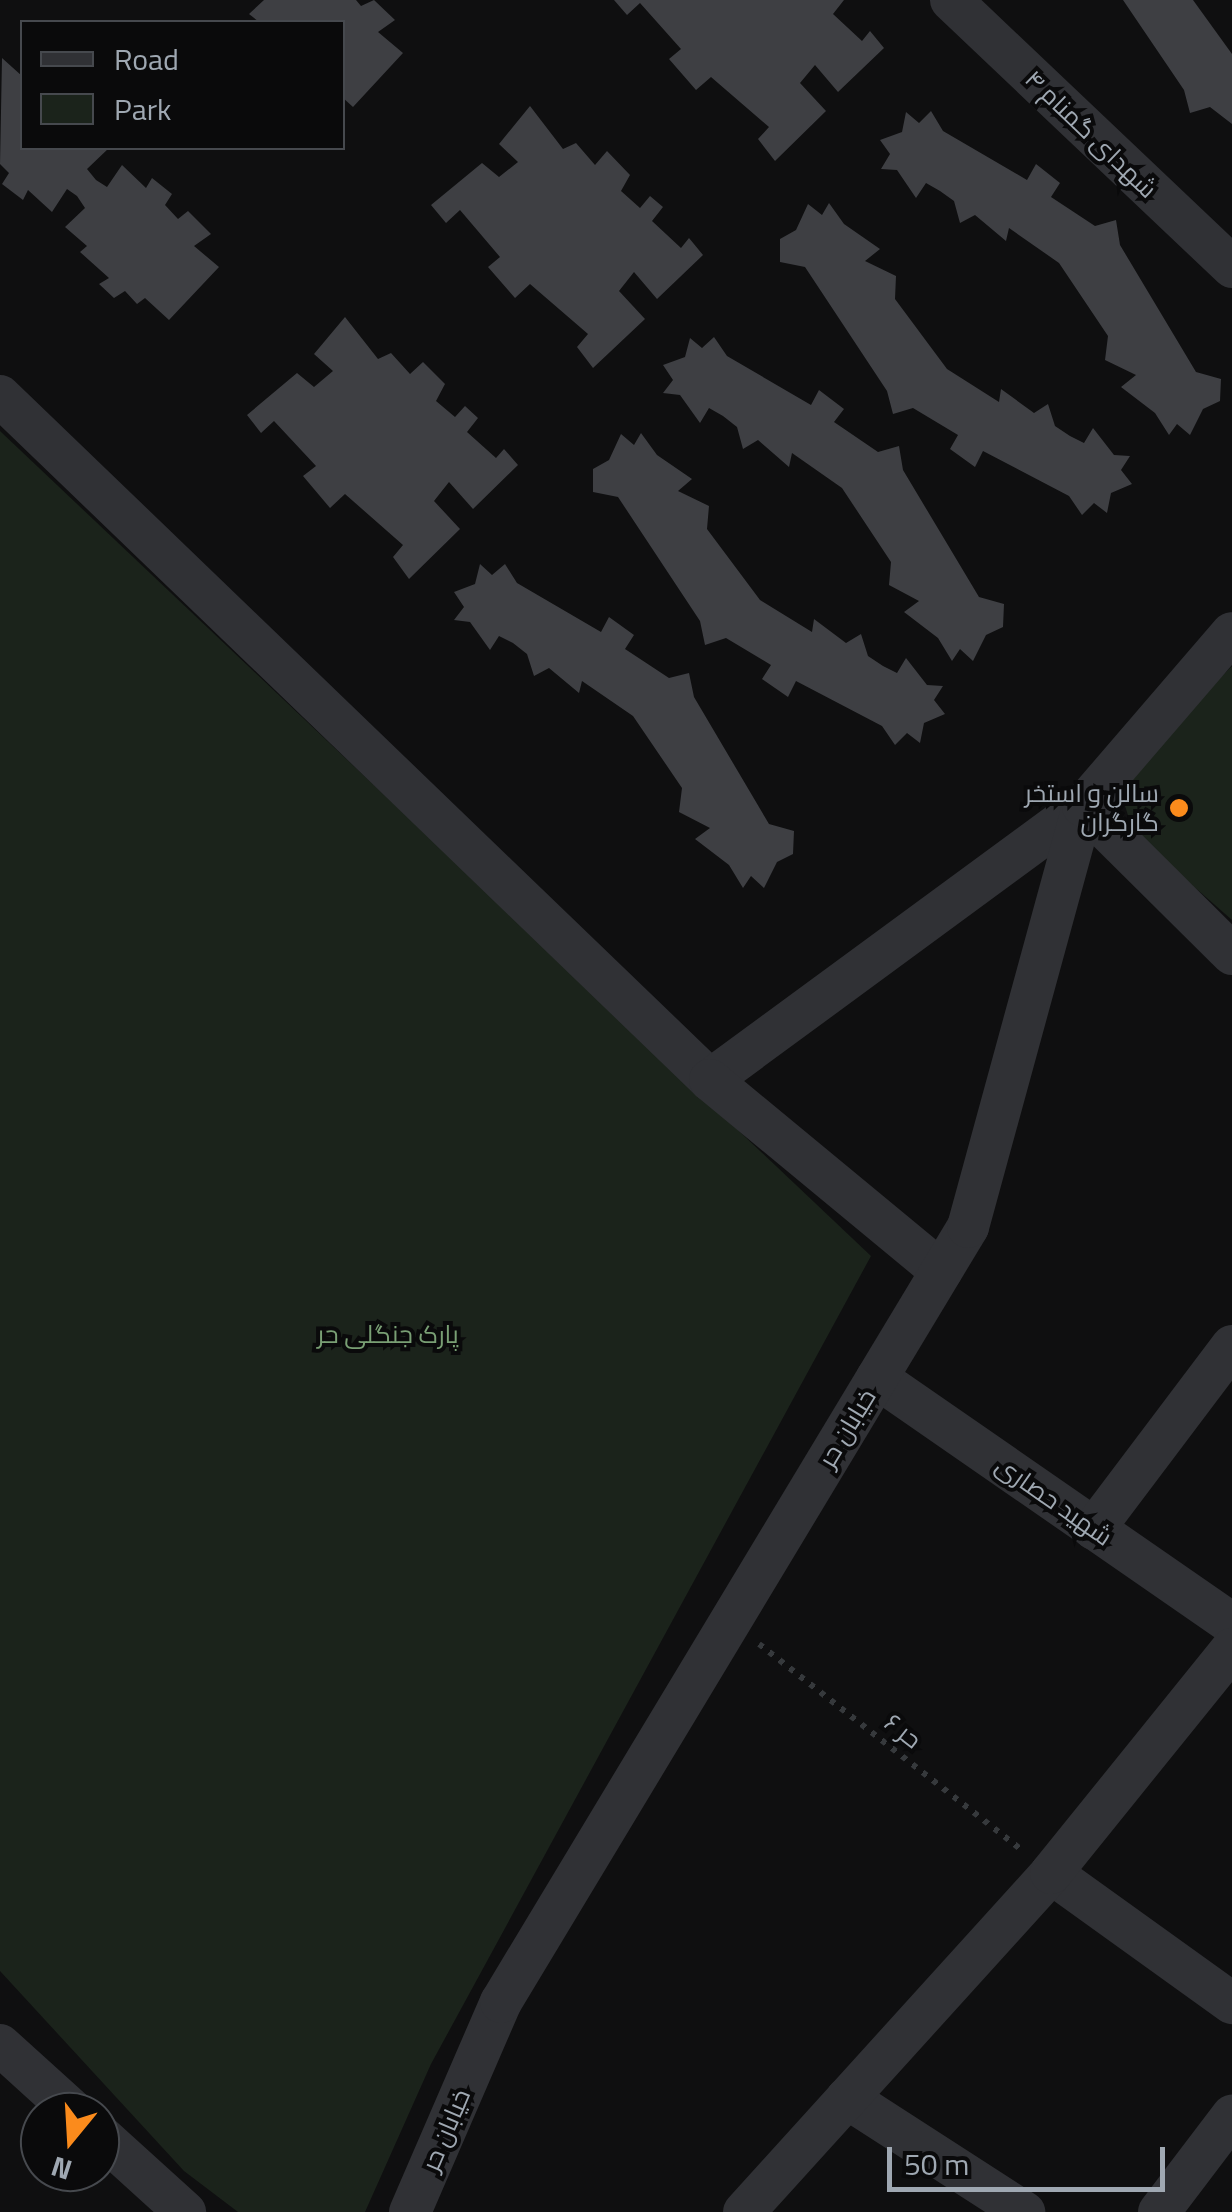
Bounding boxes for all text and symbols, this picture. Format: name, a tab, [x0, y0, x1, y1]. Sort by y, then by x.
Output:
legend	[20, 20, 345, 150]
text: Road	[114, 36, 179, 82]
street label: شهدای گمنام ۴	[1019, 64, 1163, 204]
text: Park	[114, 86, 171, 132]
place label: سالن و استخر گارگران	[1025, 779, 1159, 838]
marker: سالن و استخر گارگران	[1168, 797, 1190, 819]
park label: پارک جنگلی حر	[317, 1319, 459, 1349]
street label: خیابان حر	[812, 1383, 882, 1473]
street label: شهید حصاری	[990, 1450, 1118, 1552]
street label: حر ۶	[878, 1707, 928, 1755]
street label: خیابان حر	[415, 2084, 477, 2176]
north arrow	[20, 2092, 120, 2192]
scale bar	[892, 2127, 1170, 2189]
text: 50 m	[904, 2141, 969, 2187]
text: N	[45, 2146, 77, 2193]

